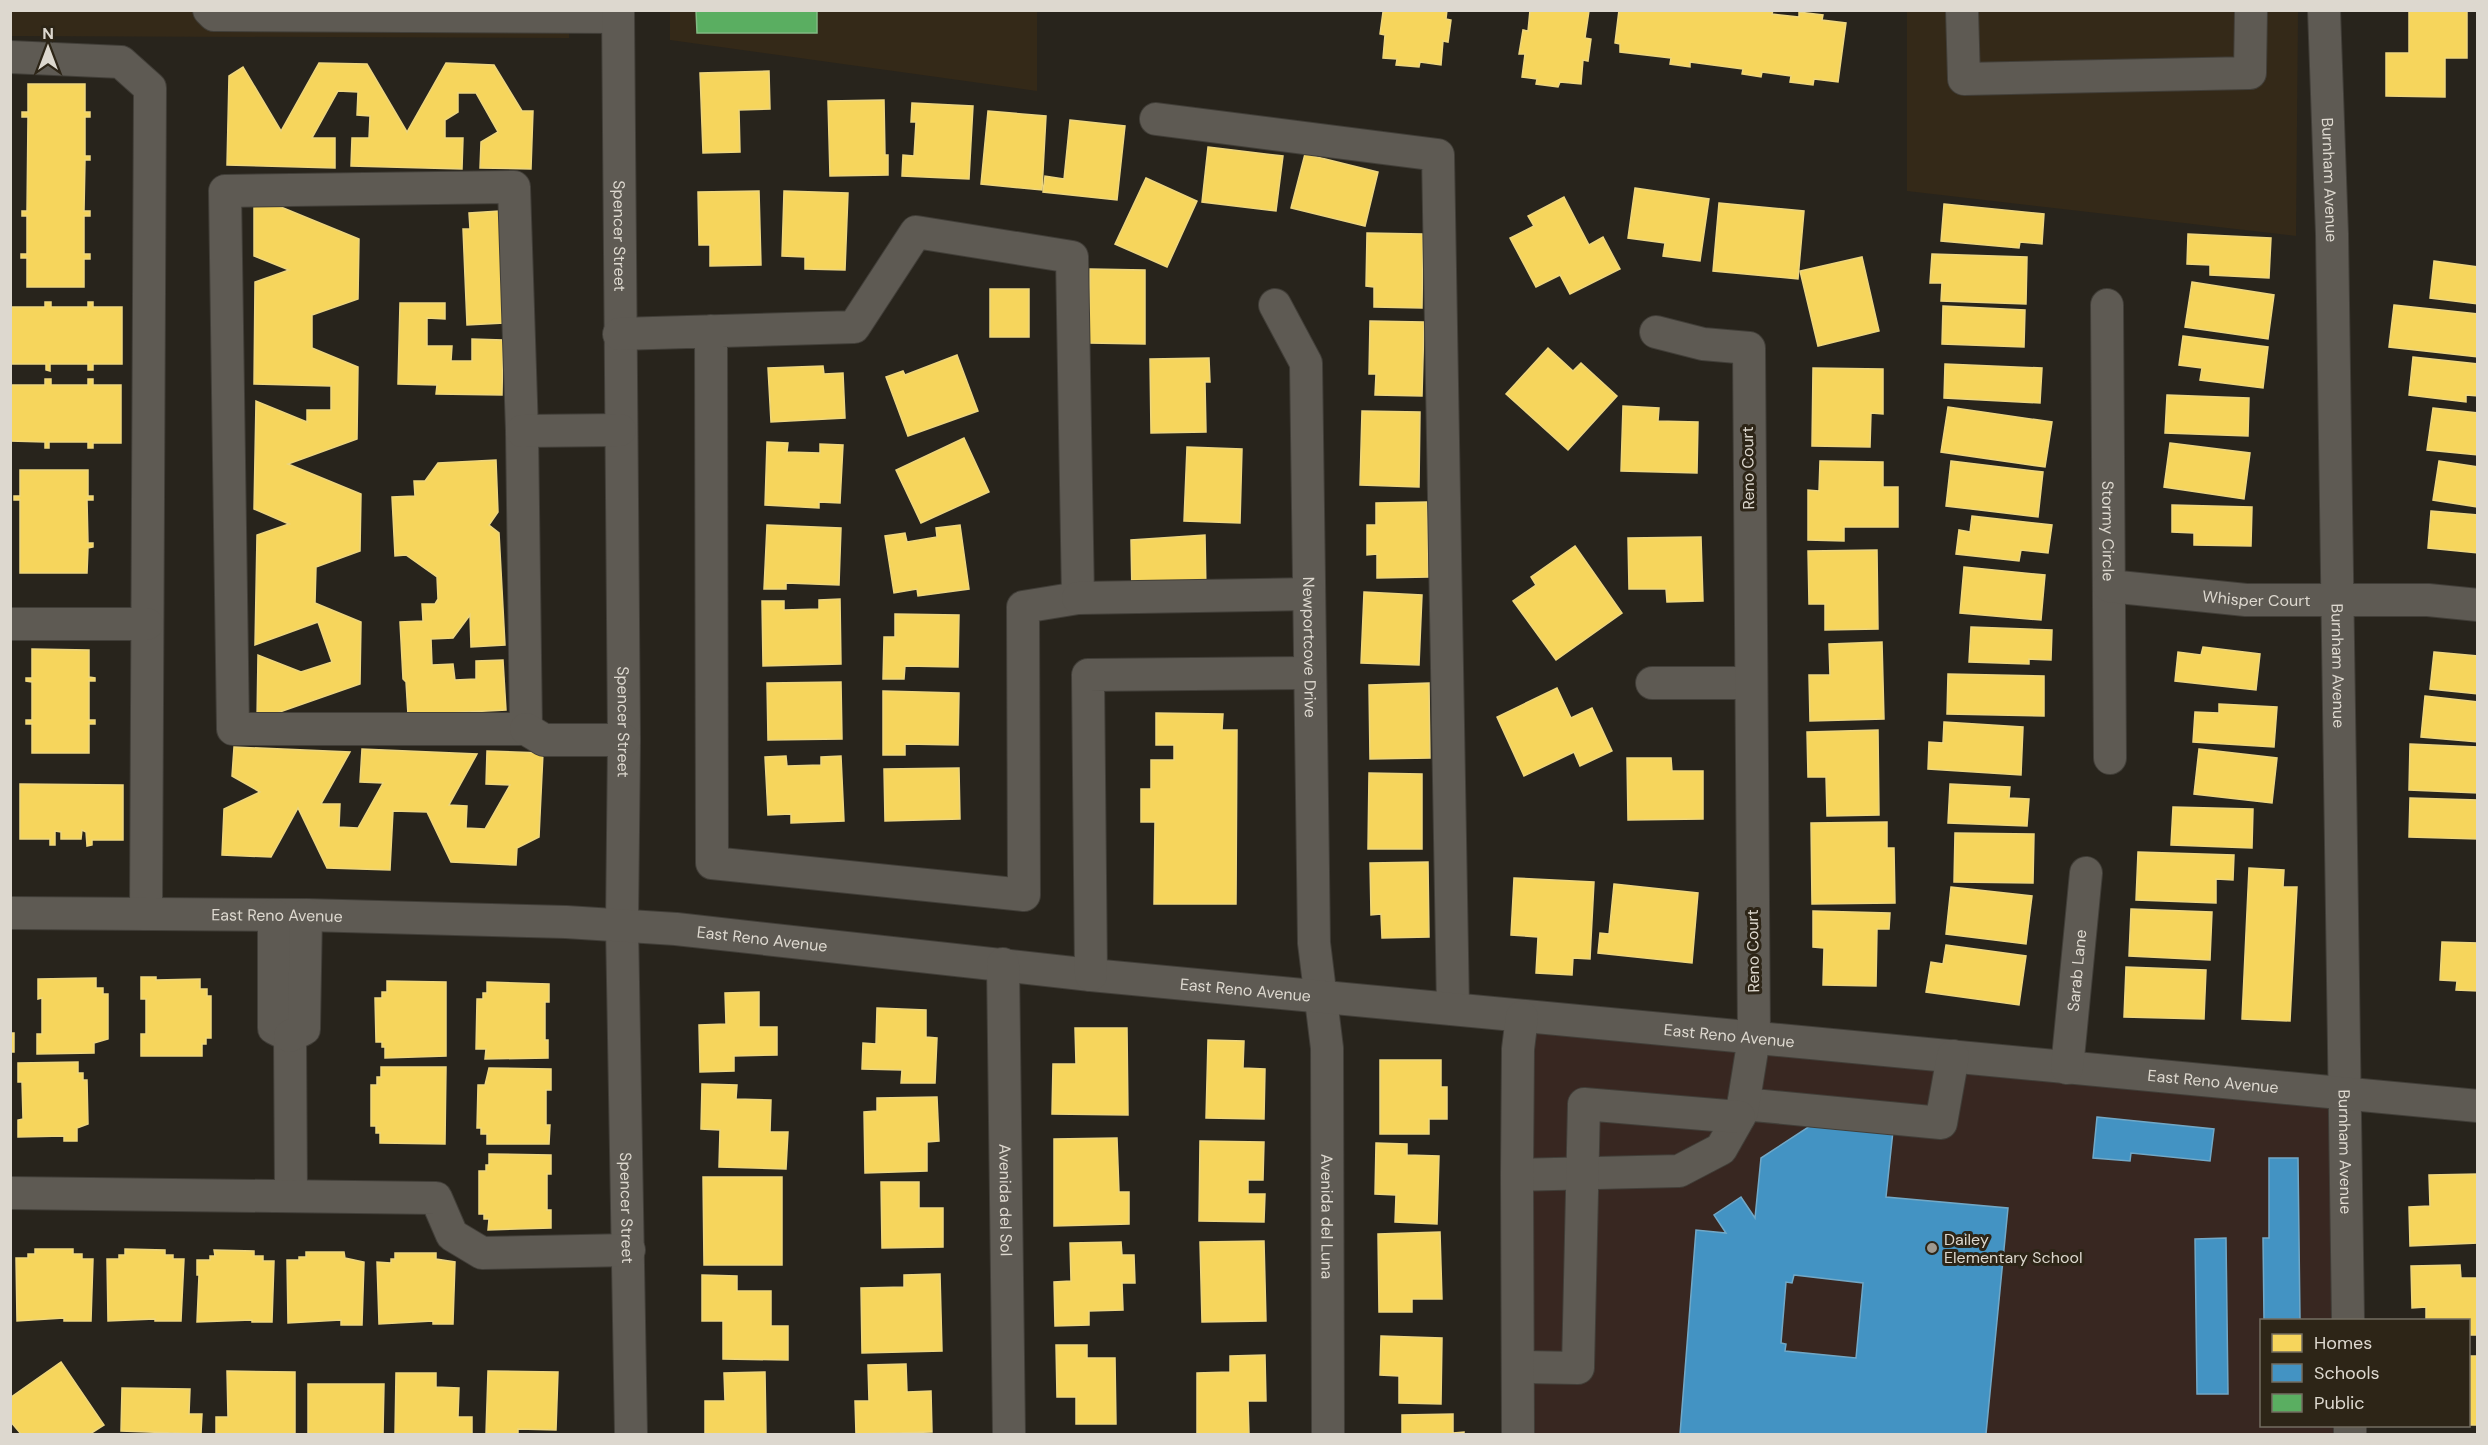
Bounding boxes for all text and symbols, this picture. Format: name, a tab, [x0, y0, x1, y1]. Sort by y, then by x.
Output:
north arrow	[18, 18, 78, 78]
text: N	[42, 23, 54, 44]
street label: Burnham Avenue	[2317, 117, 2343, 242]
street label: Spencer Street	[609, 180, 631, 292]
street label: Reno Court	[1737, 426, 1759, 510]
street label: Stormy Circle	[2098, 481, 2119, 581]
street label: Newportcove Drive	[1298, 576, 1321, 718]
street label: Whisper Court	[2201, 585, 2310, 611]
street label: Burnham Avenue	[2327, 603, 2350, 728]
street label: Spencer Street	[613, 666, 635, 778]
street label: East Reno Avenue	[211, 904, 343, 926]
street label: Reno Court	[1742, 909, 1764, 993]
street label: East Reno Avenue	[696, 921, 829, 956]
street label: Sarab Lane	[2062, 928, 2091, 1012]
street label: East Reno Avenue	[1179, 973, 1312, 1006]
street label: East Reno Avenue	[1663, 1019, 1796, 1052]
street label: East Reno Avenue	[2147, 1064, 2280, 1098]
street label: Burnham Avenue	[2334, 1089, 2357, 1214]
street label: Avenida del Sol	[995, 1144, 1017, 1256]
street label: Spencer Street	[616, 1152, 638, 1264]
street label: Avenida del Luna	[1317, 1154, 1338, 1279]
place label: Dailey Elementary School	[1944, 1229, 2082, 1268]
marker: Dailey Elementary School	[1925, 1241, 1939, 1255]
legend	[2260, 1319, 2470, 1427]
text: Homes	[2314, 1331, 2372, 1355]
text: Schools	[2314, 1361, 2379, 1385]
text: Public	[2314, 1391, 2365, 1415]

